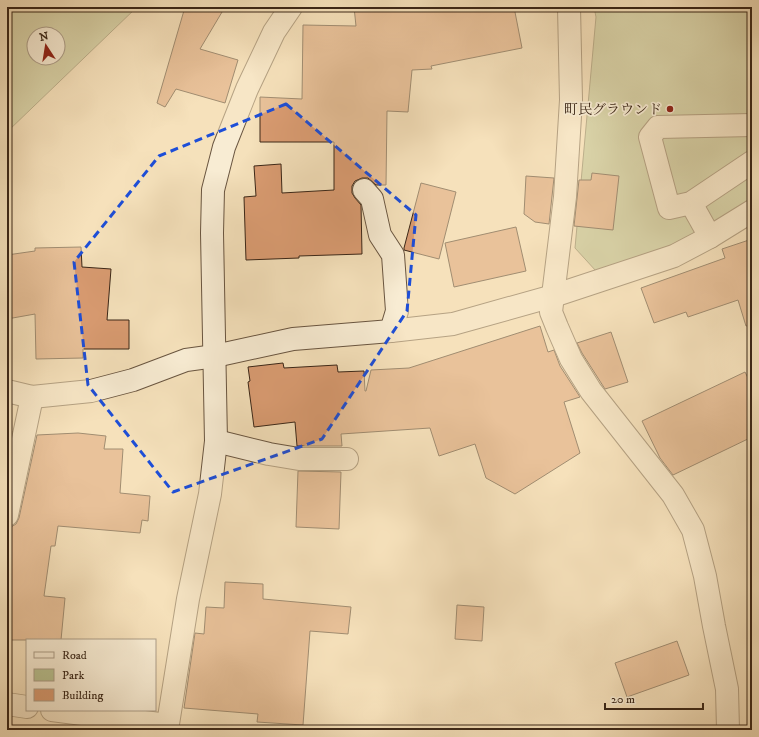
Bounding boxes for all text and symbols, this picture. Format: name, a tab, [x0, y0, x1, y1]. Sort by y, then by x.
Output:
north arrow	[26, 26, 66, 66]
text: N	[38, 29, 50, 45]
place label: 町民グラウンド	[564, 101, 662, 119]
marker: 町民グラウンド	[665, 104, 675, 114]
legend	[26, 639, 156, 711]
text: Road	[62, 648, 87, 663]
text: Park	[62, 668, 84, 683]
scale bar	[605, 685, 703, 711]
text: Building	[62, 688, 103, 703]
text: 20 m	[611, 692, 635, 707]

